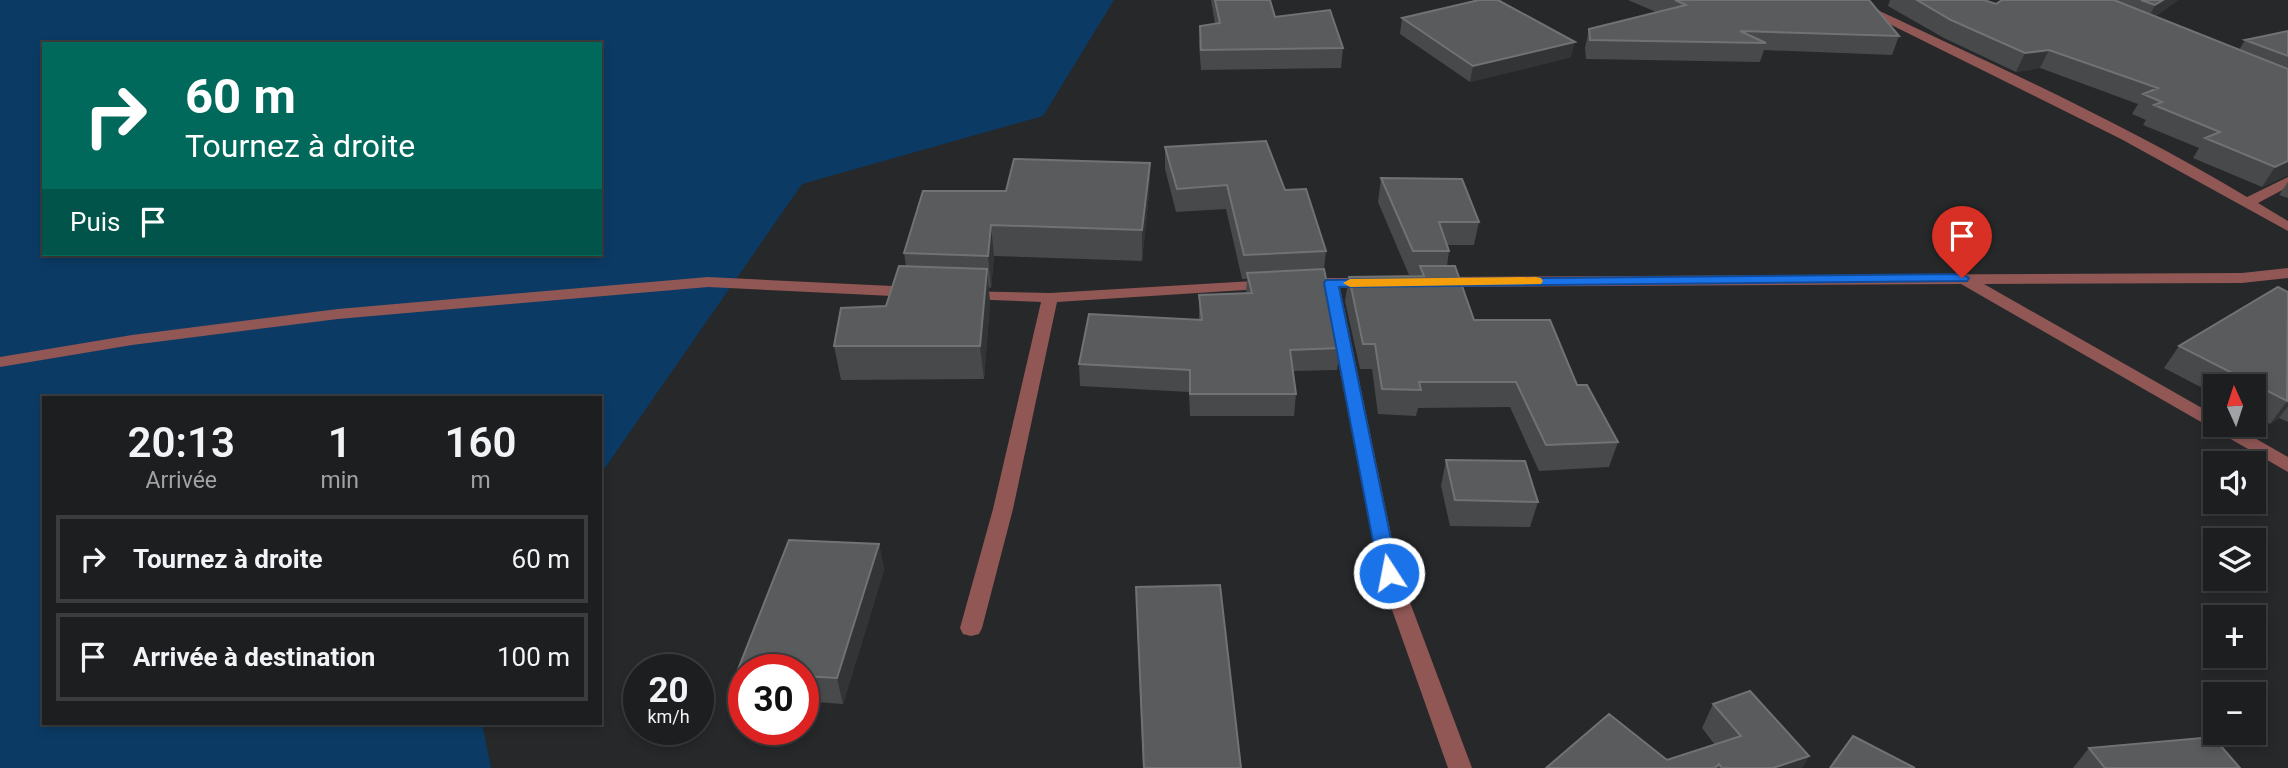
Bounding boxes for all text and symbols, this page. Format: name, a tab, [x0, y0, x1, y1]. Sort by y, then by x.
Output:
text: 60 m	[185, 68, 296, 125]
icon: right	[70, 70, 161, 161]
text: Tournez à droite	[185, 127, 415, 165]
icon: arrive	[134, 203, 172, 241]
pin	[1932, 206, 1992, 278]
text: Puis	[70, 207, 120, 237]
icon: arrive	[1943, 217, 1981, 255]
north arrow	[2203, 374, 2266, 438]
map controls	[2203, 374, 2266, 745]
text: 20:13	[128, 418, 235, 467]
text: 1	[328, 418, 352, 467]
text: 160	[444, 418, 516, 467]
button: sound	[2203, 451, 2266, 514]
text: Arrivée	[145, 467, 217, 494]
text: min	[320, 467, 359, 494]
text: m	[470, 467, 491, 494]
button: layers	[2203, 528, 2266, 591]
position arrow	[1352, 536, 1426, 610]
icon: right	[74, 540, 112, 578]
text: Tournez à droite	[133, 544, 323, 574]
text: 60 m	[512, 544, 570, 574]
button: +	[2203, 605, 2266, 668]
icon: arrive	[74, 638, 112, 676]
text: Arrivée à destination	[133, 642, 375, 672]
text: 100 m	[497, 642, 570, 672]
speed limit sign: 30	[728, 654, 819, 745]
text: 20	[648, 670, 689, 711]
button: −	[2203, 682, 2266, 745]
text: km/h	[647, 706, 690, 727]

